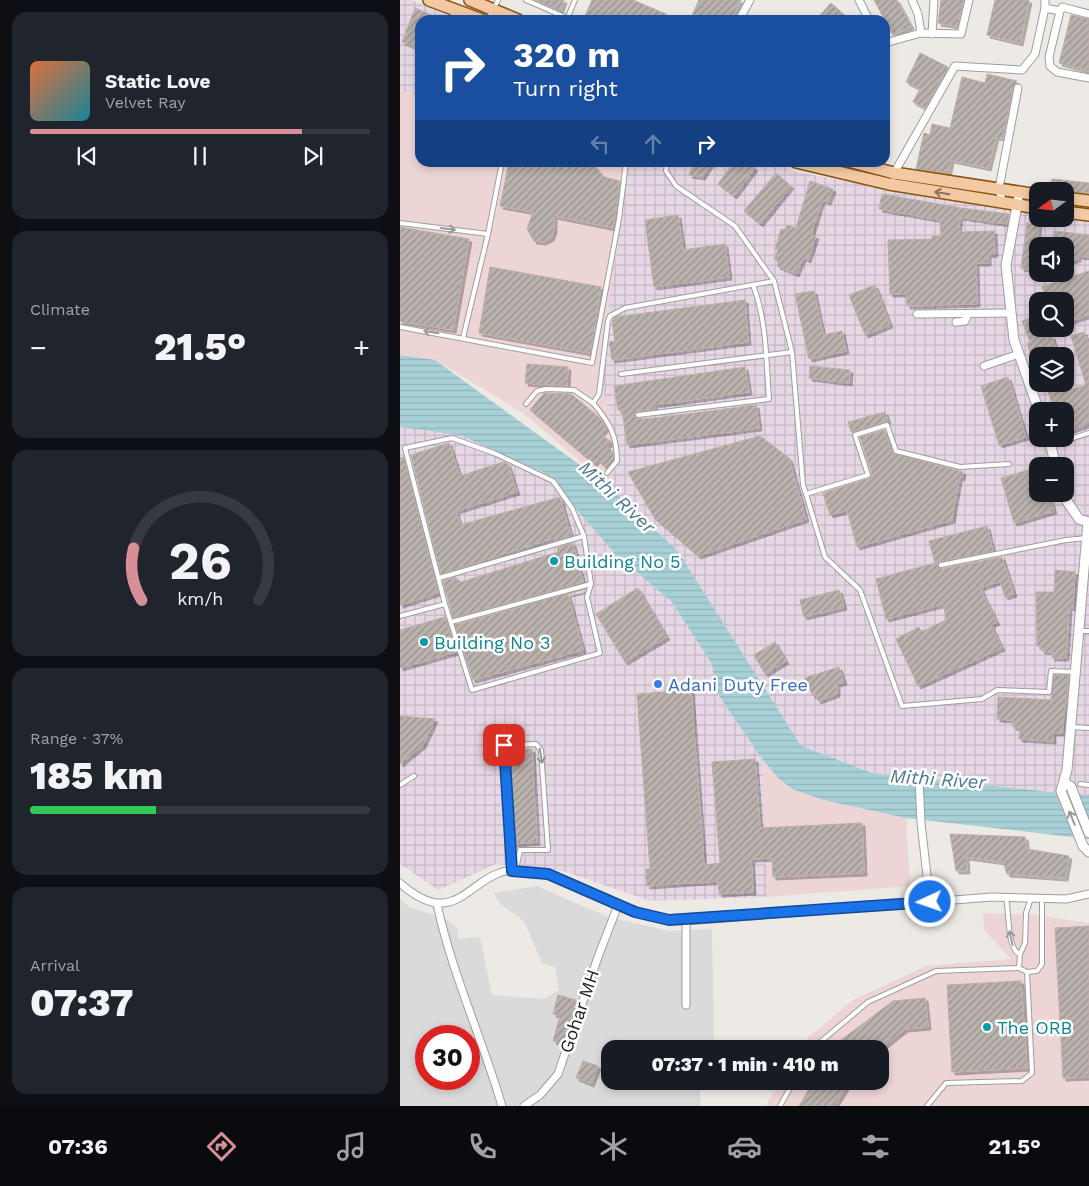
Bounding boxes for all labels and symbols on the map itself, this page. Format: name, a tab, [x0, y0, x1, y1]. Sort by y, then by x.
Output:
north arrow	[1029, 182, 1074, 228]
one-way arrow	[934, 187, 950, 197]
one-way arrow	[440, 224, 456, 234]
one-way arrow	[424, 327, 440, 337]
water label: Mithi River	[574, 456, 660, 539]
place label: Building No 5	[564, 551, 681, 572]
marker: Building No 5	[548, 555, 560, 567]
place label: Building No 3	[434, 632, 551, 653]
marker: Building No 3	[418, 636, 430, 648]
place label: Adani Duty Free	[668, 674, 808, 695]
marker: Adani Duty Free	[652, 678, 664, 690]
pin	[483, 724, 525, 766]
one-way arrow	[536, 748, 546, 764]
water label: Mithi River	[889, 764, 987, 794]
one-way arrow	[1067, 811, 1076, 826]
position arrow	[903, 875, 955, 927]
one-way arrow	[1006, 930, 1015, 946]
street label: Gohar MH	[555, 967, 603, 1055]
place label: The ORB	[997, 1017, 1072, 1038]
marker: The ORB	[981, 1021, 993, 1033]
speed limit sign: 30	[415, 1025, 480, 1090]

